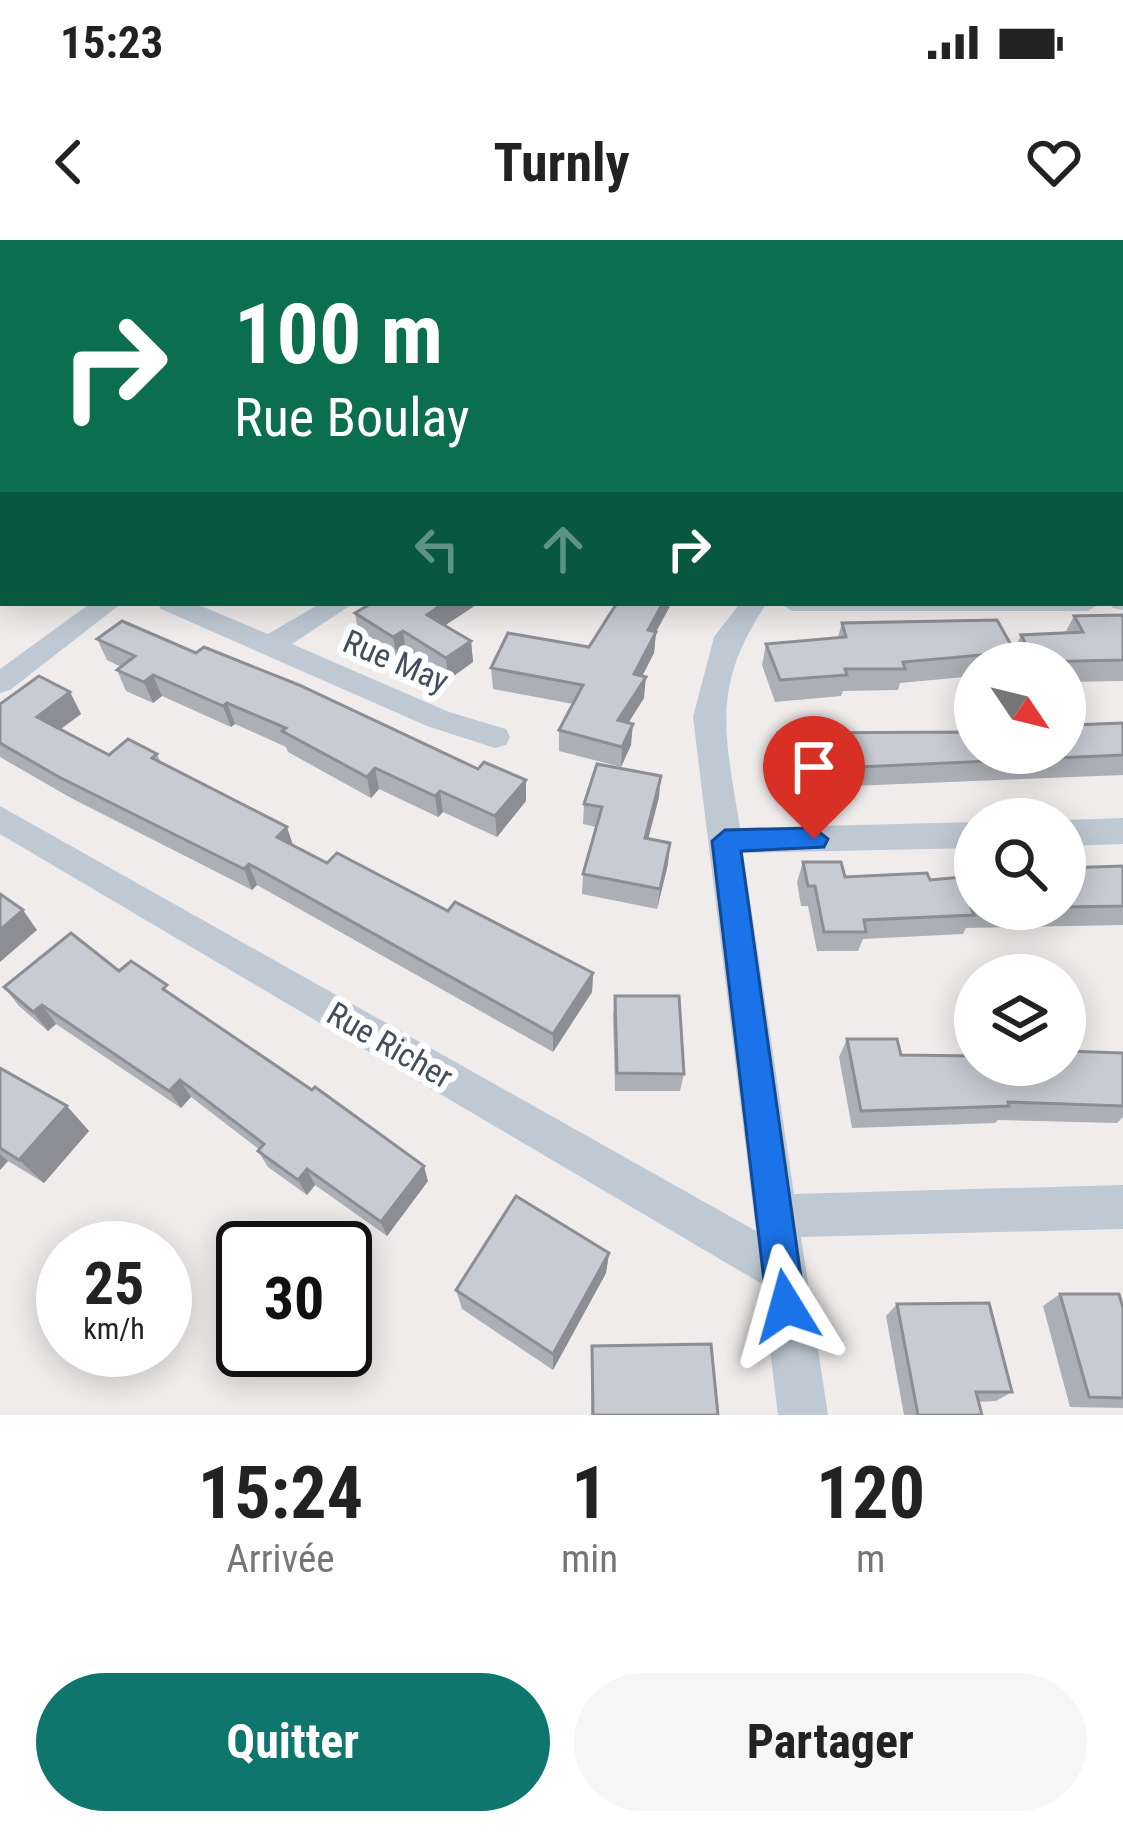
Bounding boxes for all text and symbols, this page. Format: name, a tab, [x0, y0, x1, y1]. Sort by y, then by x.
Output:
text: 15:23	[60, 16, 163, 69]
icon: back	[36, 129, 102, 195]
icon: heart	[1021, 129, 1087, 195]
text: Turnly	[493, 131, 630, 194]
text: 100 m	[234, 285, 443, 384]
icon: right	[36, 288, 192, 444]
text: Rue Boulay	[234, 386, 470, 449]
icon: left	[404, 516, 470, 582]
icon: ahead	[530, 516, 596, 582]
icon: right	[656, 516, 722, 582]
street label: Rue May	[337, 621, 455, 701]
north arrow	[954, 642, 1086, 774]
map controls	[954, 642, 1086, 1086]
pin	[763, 716, 865, 839]
icon: arrive	[781, 734, 847, 800]
button: search	[954, 798, 1086, 930]
button: layers	[954, 954, 1086, 1086]
street label: Rue Richer	[320, 994, 460, 1096]
speed limit sign: 30	[216, 1221, 372, 1377]
position arrow	[723, 1243, 849, 1369]
text: 25	[84, 1248, 144, 1319]
text: km/h	[83, 1311, 145, 1346]
text: 15:24	[198, 1451, 363, 1536]
text: 1	[571, 1451, 608, 1536]
text: 120	[816, 1451, 925, 1536]
text: Arrivée	[226, 1536, 335, 1582]
text: min	[561, 1536, 618, 1582]
text: m	[856, 1536, 885, 1582]
button: Quitter	[36, 1673, 550, 1811]
button: Partager	[574, 1673, 1087, 1811]

